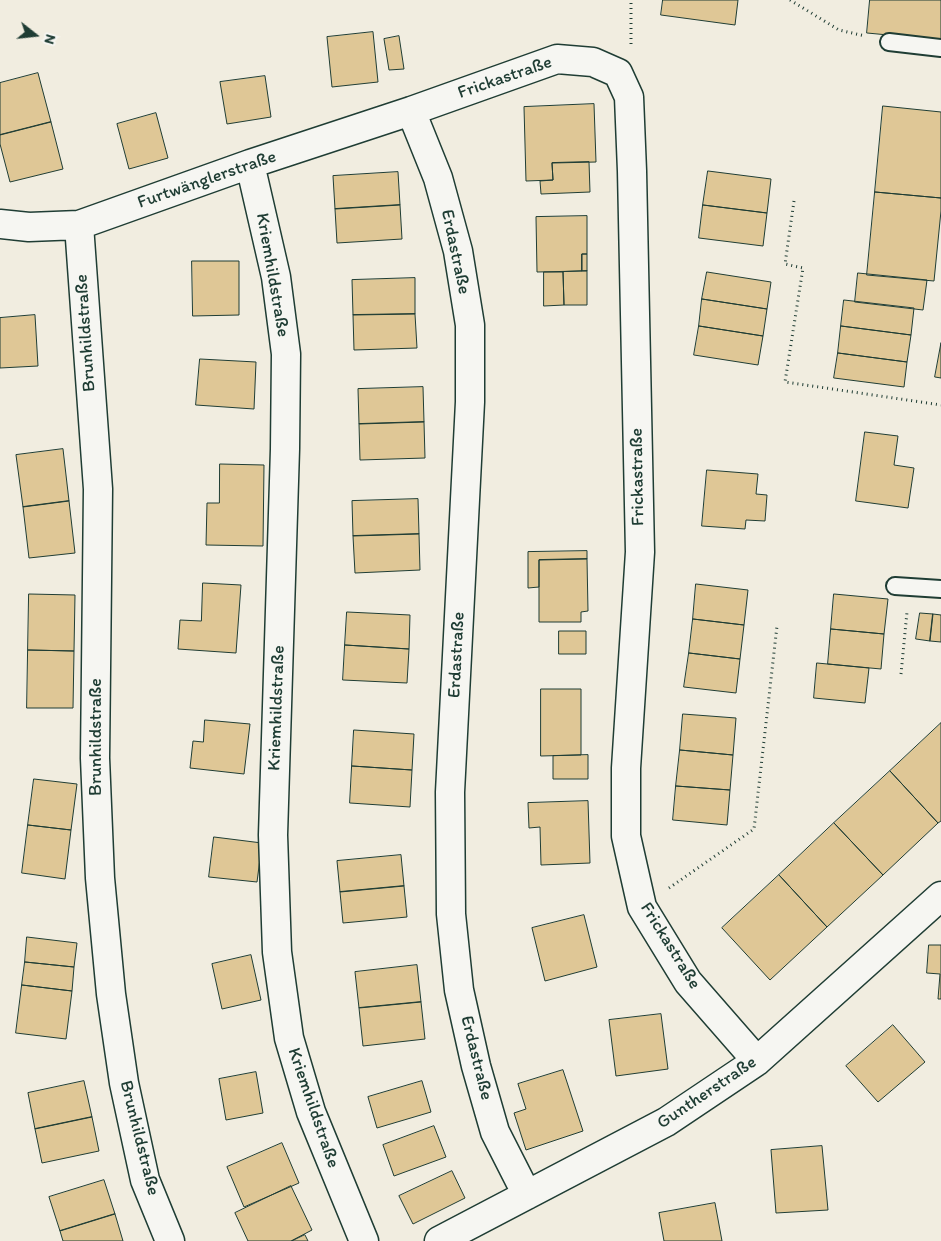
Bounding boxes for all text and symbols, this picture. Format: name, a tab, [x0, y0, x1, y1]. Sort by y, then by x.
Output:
north arrow	[10, 10, 60, 60]
text: N	[40, 32, 59, 46]
street label: Frickastraße	[455, 52, 555, 104]
street label: Furtwänglerstraße	[135, 146, 279, 214]
street label: Erdastraße	[435, 208, 475, 296]
street label: Kriemhildstraße	[250, 211, 294, 339]
street label: Brunhildstraße	[71, 273, 101, 393]
street label: Frickastraße	[626, 428, 650, 526]
street label: Erdastraße	[444, 611, 470, 699]
street label: Kriemhildstraße	[264, 645, 290, 771]
street label: Brunhildstraße	[85, 678, 107, 796]
street label: Frickastraße	[635, 899, 705, 993]
street label: Erdastraße	[455, 1014, 497, 1102]
street label: Kriemhildstraße	[282, 1045, 344, 1171]
street label: Guntherstraße	[653, 1052, 761, 1134]
street label: Brunhildstraße	[114, 1078, 164, 1198]

